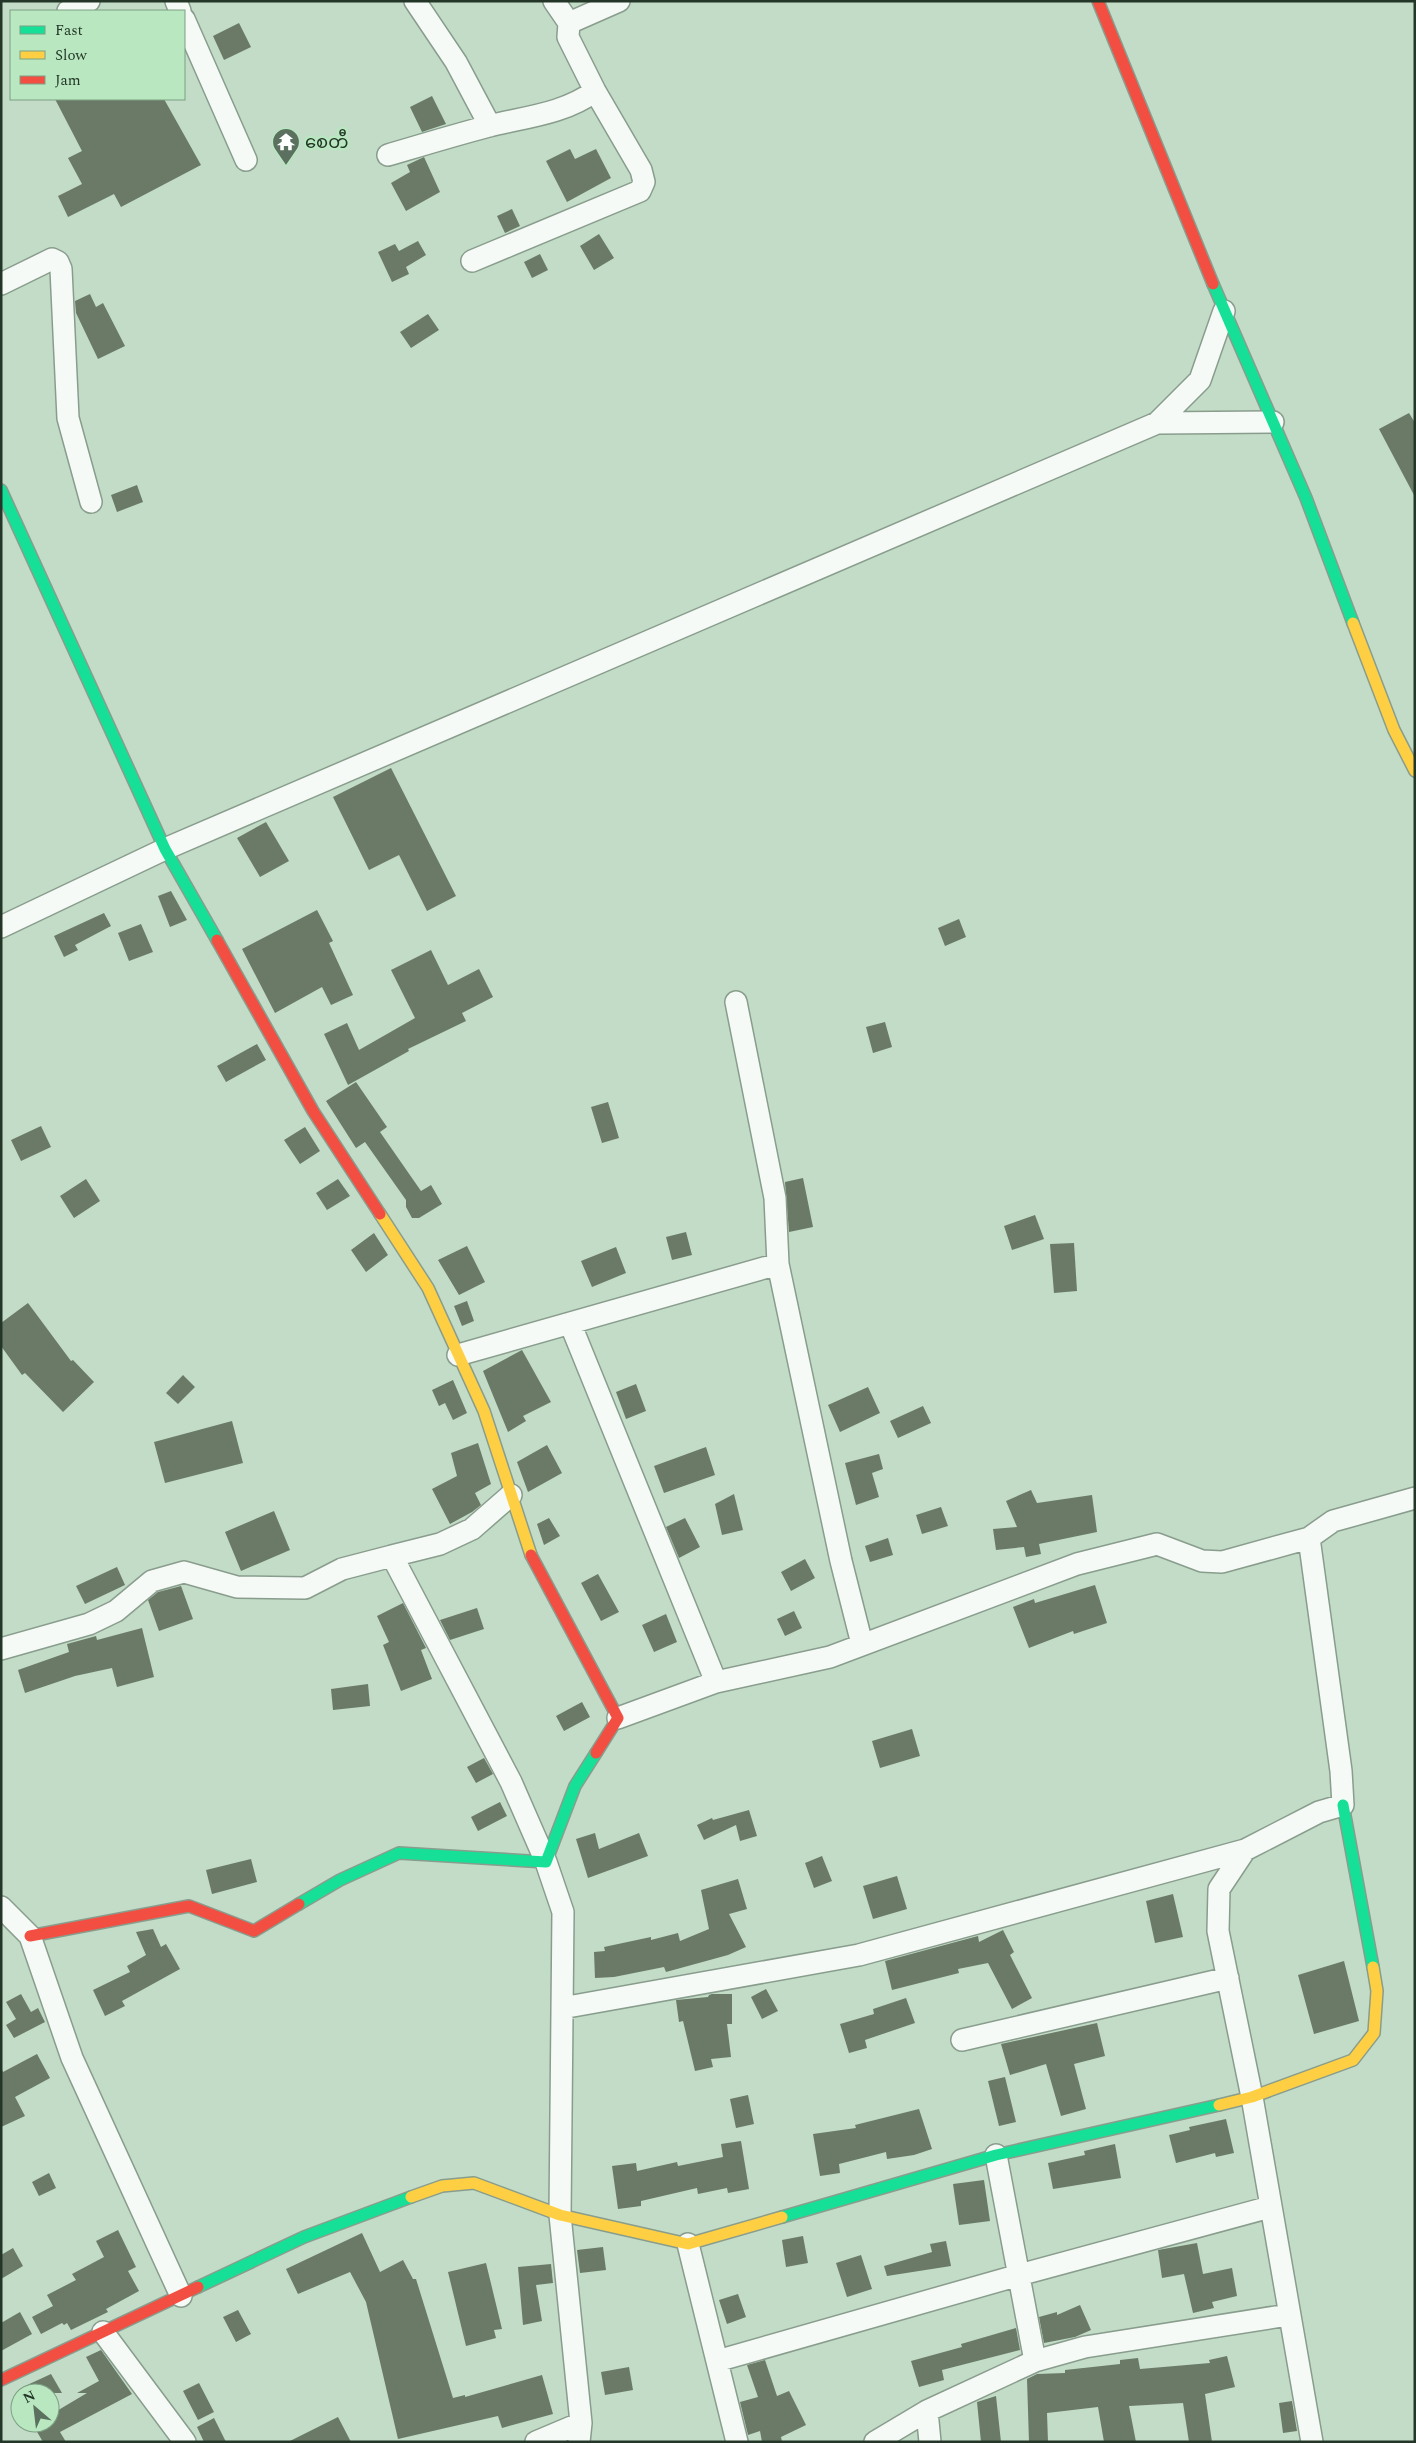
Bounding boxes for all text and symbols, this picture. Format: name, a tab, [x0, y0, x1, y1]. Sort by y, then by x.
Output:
legend	[10, 10, 185, 100]
text: Fast	[55, 19, 83, 42]
text: Slow	[55, 44, 87, 67]
text: Jam	[55, 69, 81, 92]
temple icon: စေတီ	[271, 127, 301, 166]
place label: စေတီ	[305, 128, 349, 156]
north arrow	[10, 2383, 60, 2433]
text: N	[19, 2385, 39, 2409]

